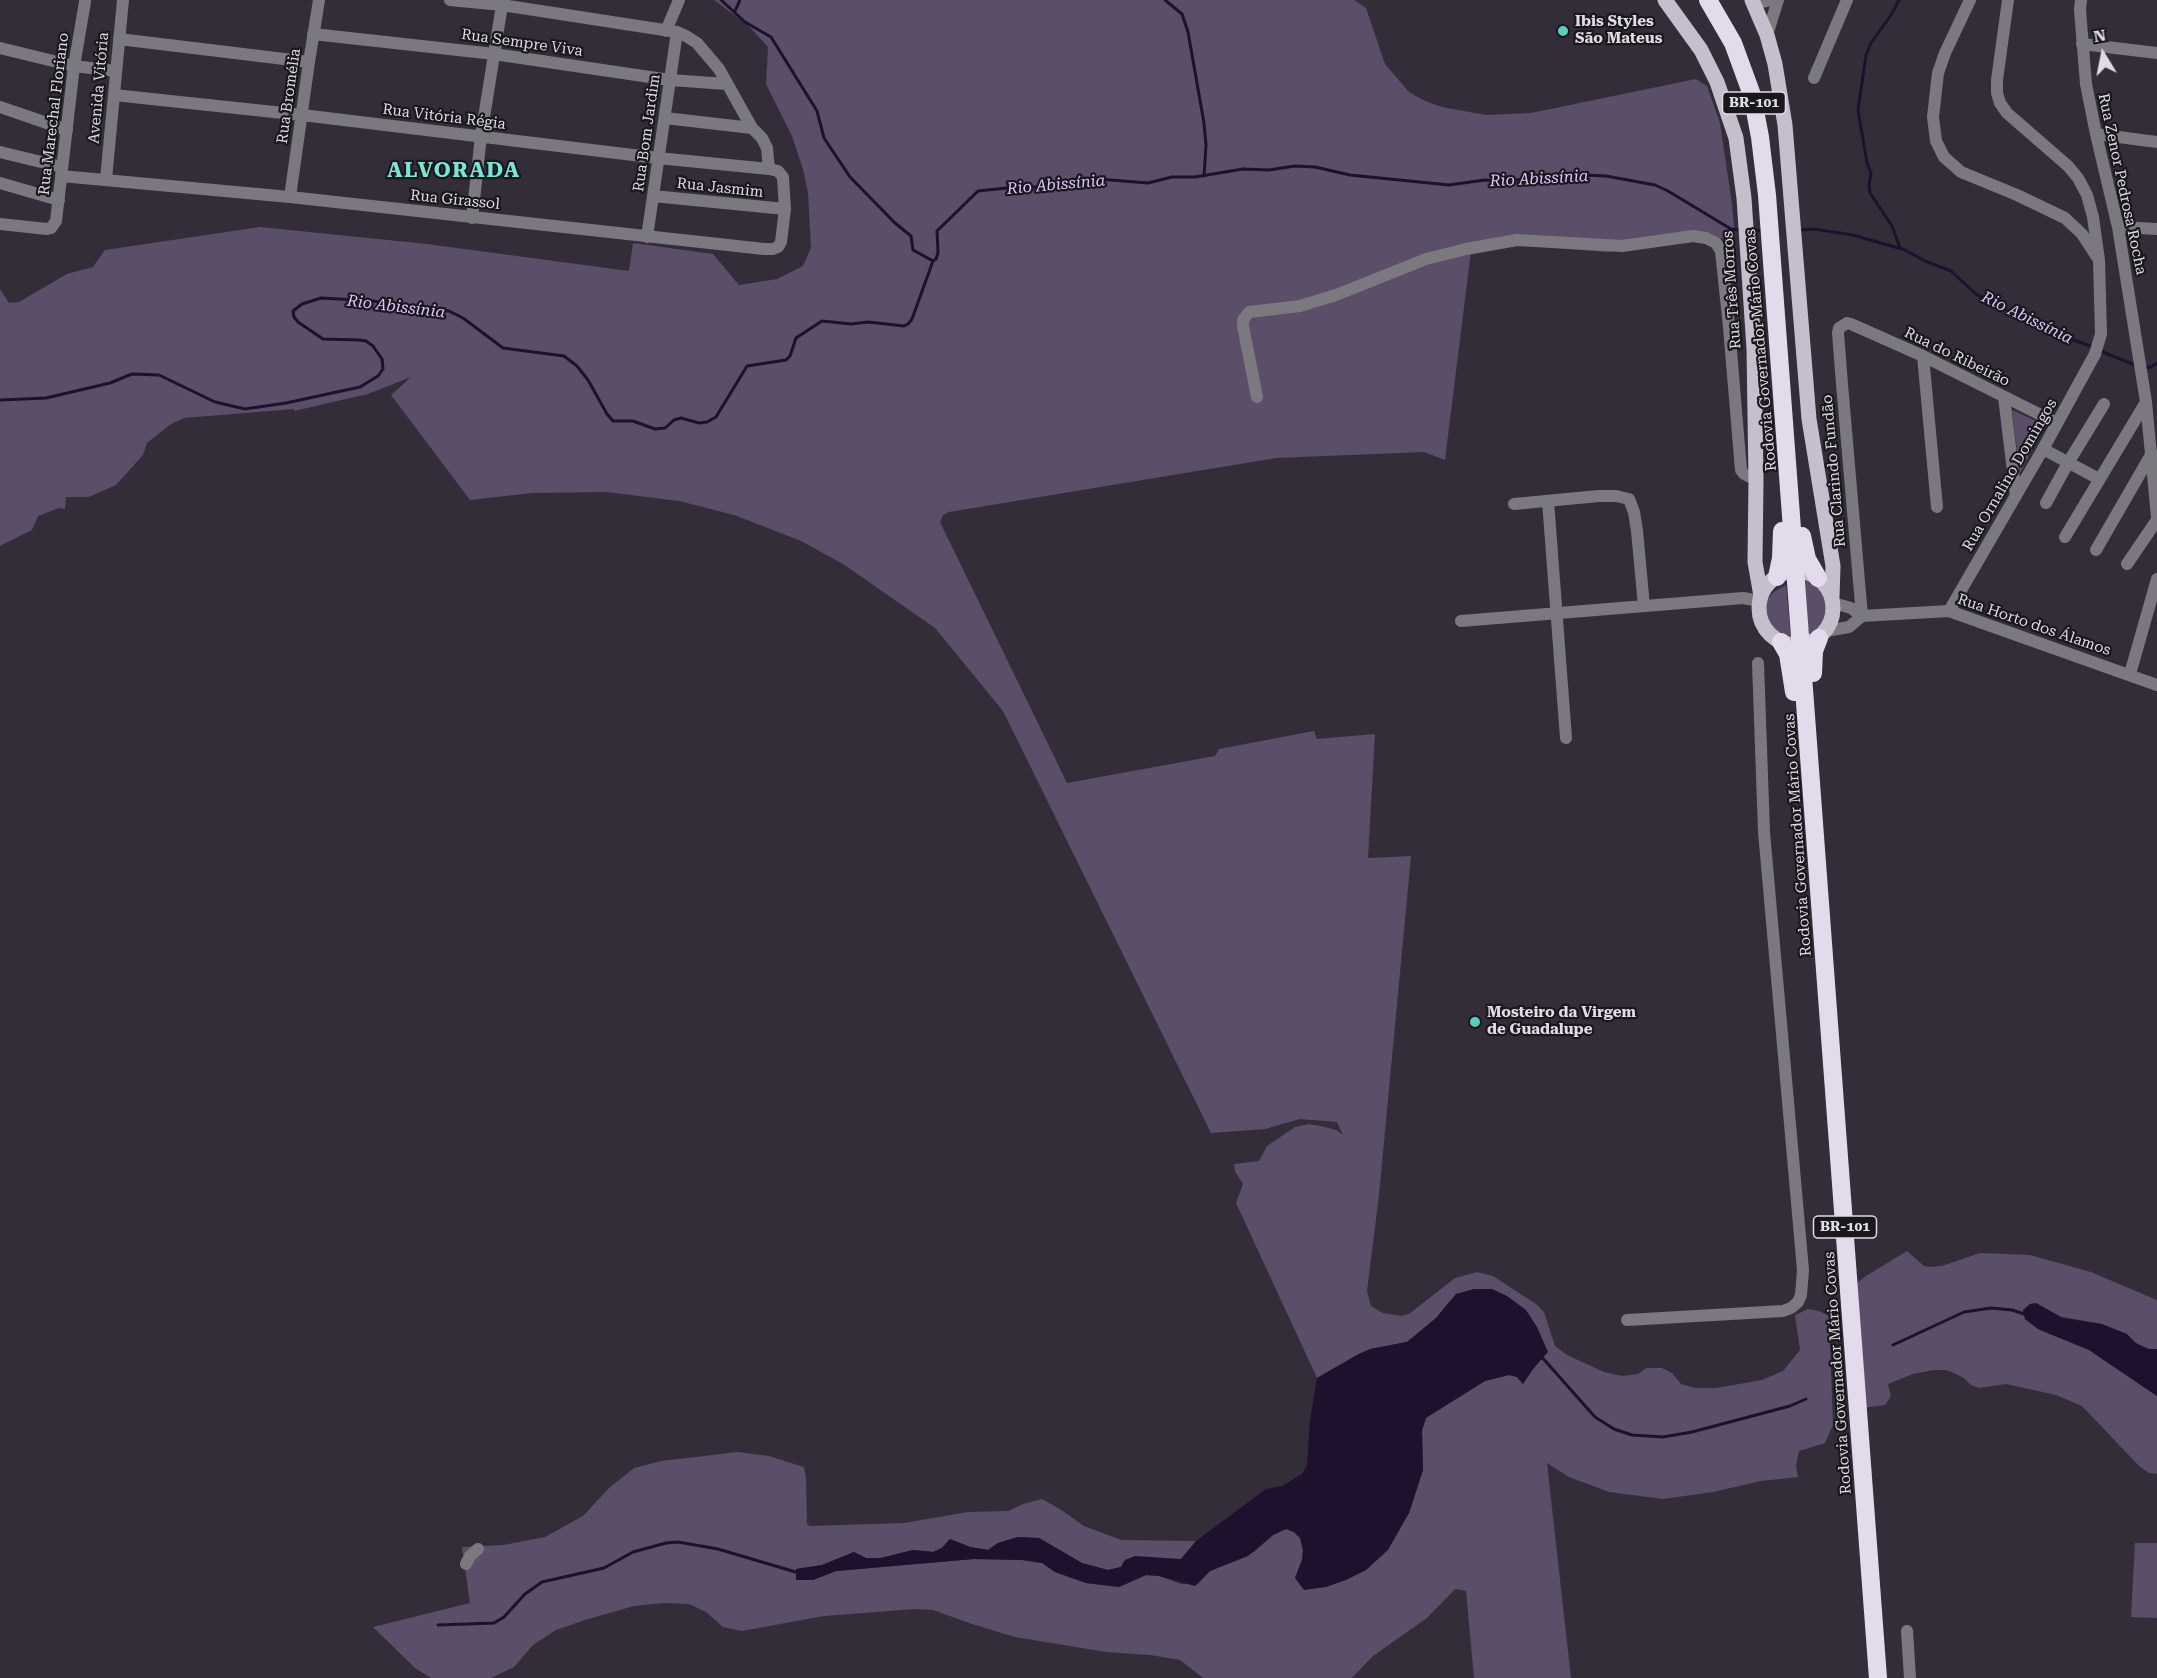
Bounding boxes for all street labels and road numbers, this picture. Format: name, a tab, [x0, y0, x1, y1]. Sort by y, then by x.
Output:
street label: Rua Sempre Viva	[460, 26, 584, 60]
street label: Rua Marechal Floriano	[35, 32, 73, 196]
street label: Avenida Vitória	[85, 32, 113, 144]
street label: Rua Bromélia	[273, 47, 305, 145]
street label: Rua Bom Jardim	[630, 73, 664, 193]
road number: BR-101	[1722, 92, 1786, 114]
street label: Rua Zenor Pedrosa Rocha	[2094, 92, 2150, 276]
street label: Rua Vitória Régia	[381, 101, 507, 133]
street label: Rua Jasmim	[676, 175, 764, 201]
street label: Rua Girassol	[409, 186, 501, 214]
street label: Rodovia Governador Mário Covas	[1741, 228, 1781, 472]
street label: Rua Três Morros	[1719, 230, 1745, 350]
street label: Rua do Ribeirão	[1901, 324, 2013, 390]
street label: Rua Clarindo Fundão	[1818, 394, 1850, 548]
street label: Rua Ornalino Domingos	[1959, 396, 2061, 554]
street label: Rua Horto dos Álamos	[1955, 590, 2113, 660]
street label: Rodovia Governador Mário Covas	[1781, 713, 1815, 957]
road number: BR-101	[1814, 1216, 1876, 1238]
street label: Rodovia Governador Mário Covas	[1821, 1251, 1855, 1495]

